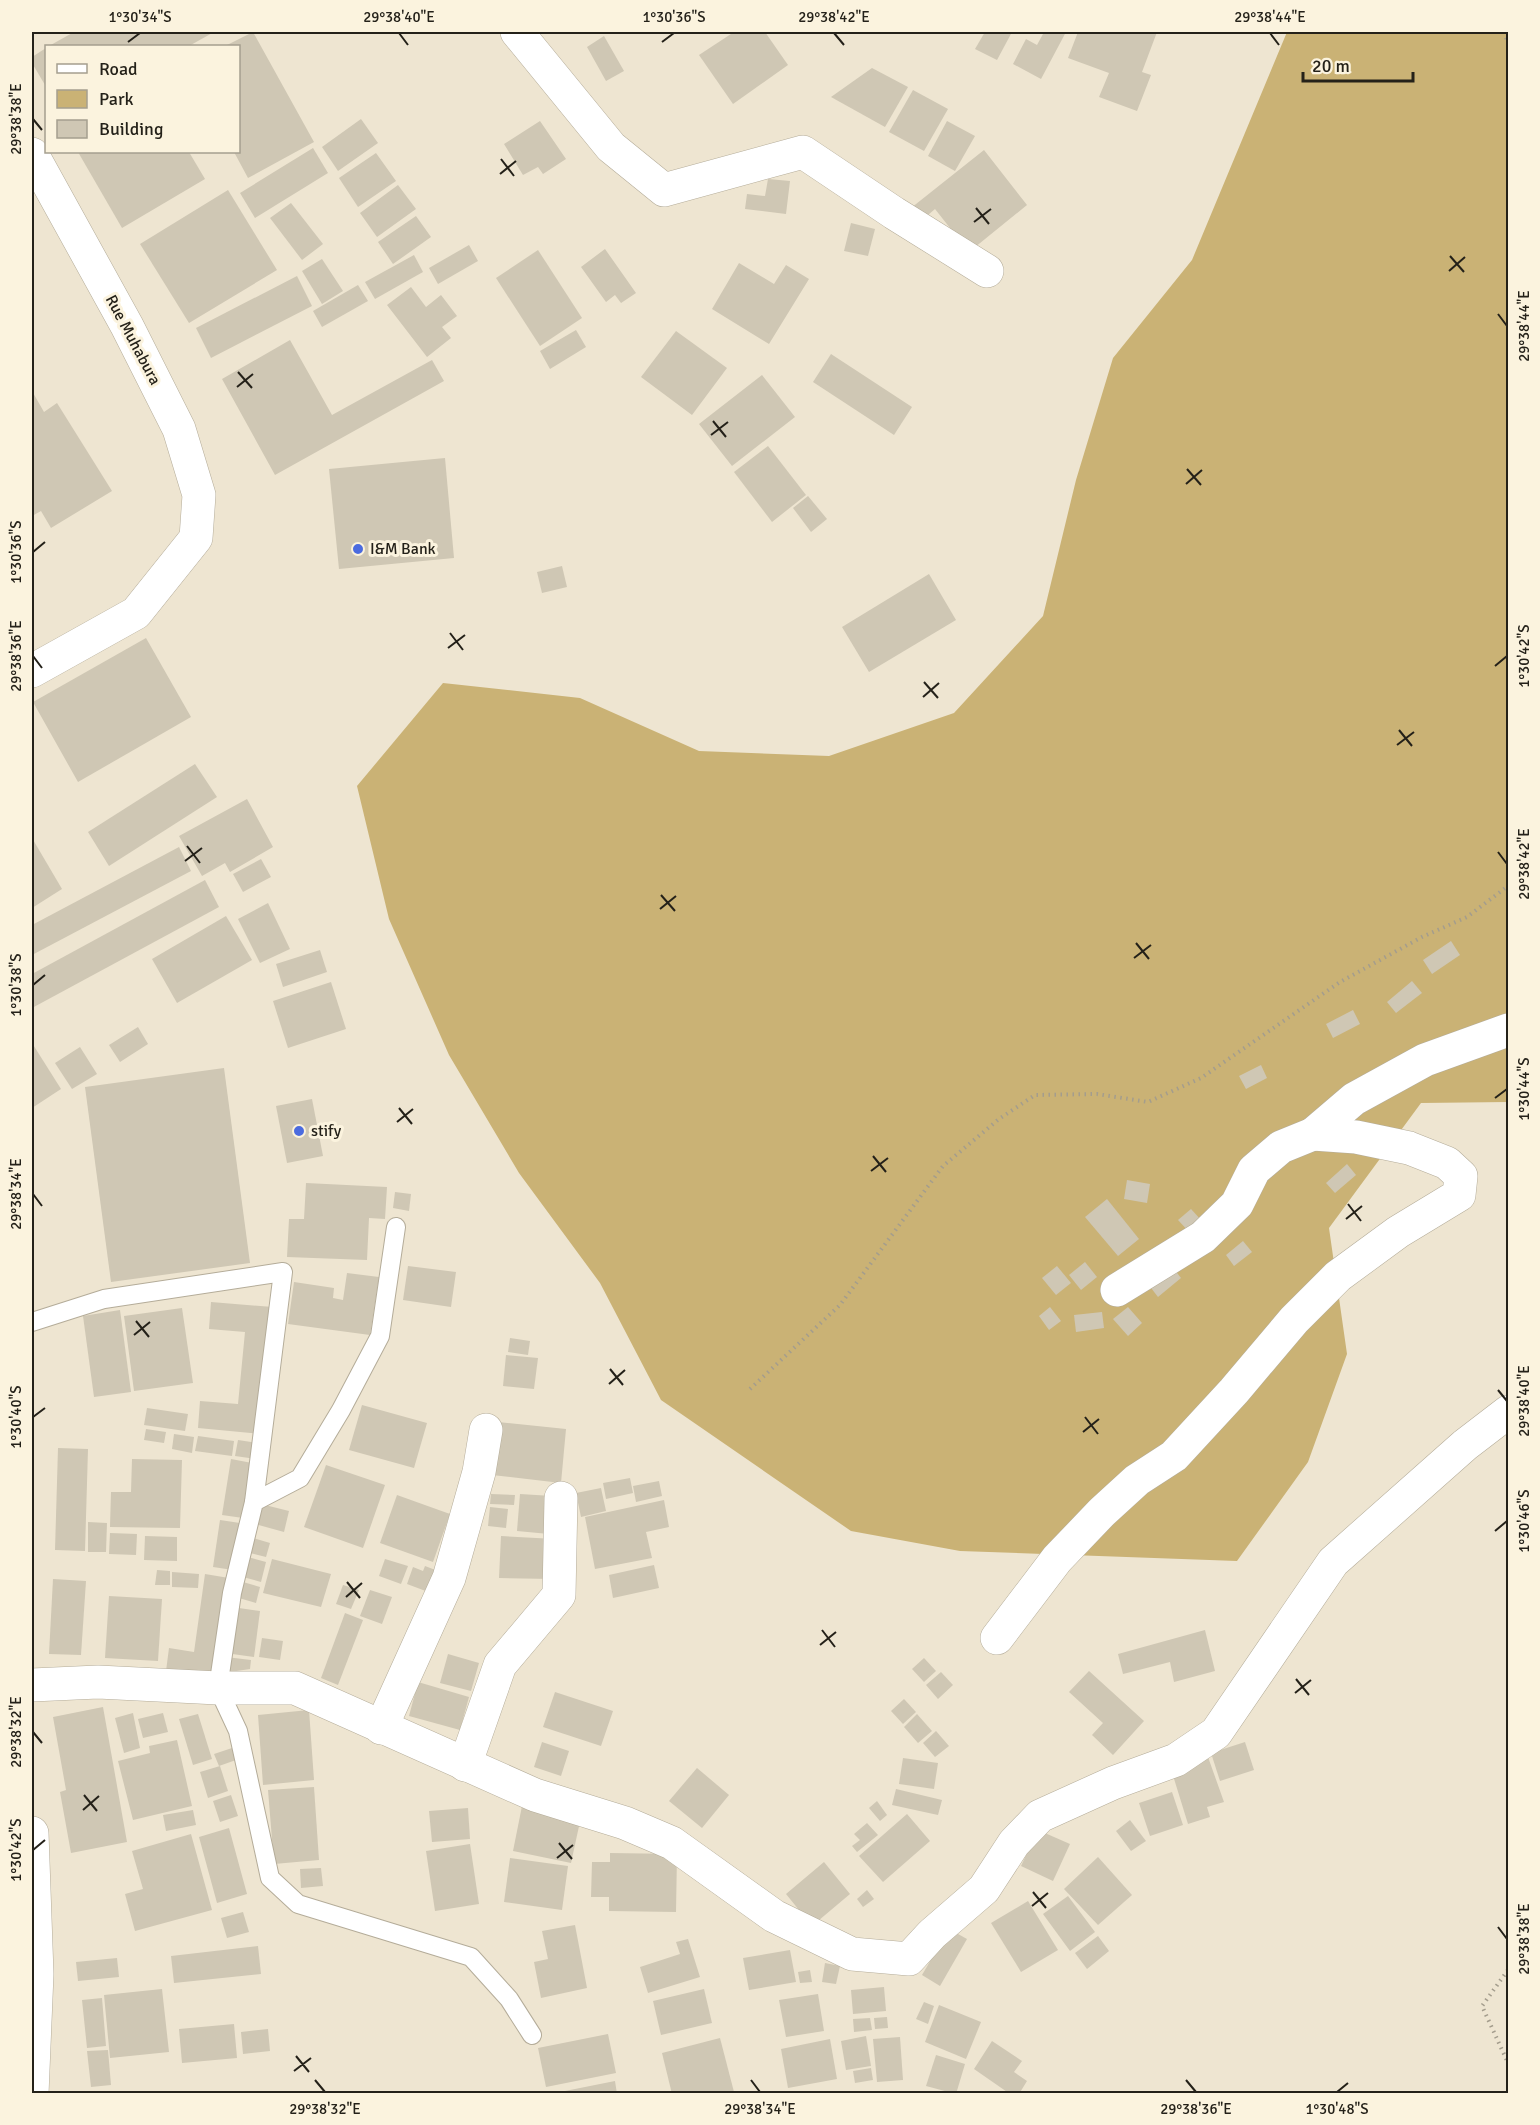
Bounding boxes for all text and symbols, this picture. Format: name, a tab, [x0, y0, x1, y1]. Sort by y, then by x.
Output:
text: 1°30'34"S	[108, 8, 172, 26]
text: 29°38'40"E	[363, 8, 435, 26]
text: 1°30'36"S	[642, 8, 706, 26]
text: 29°38'42"E	[798, 8, 870, 26]
text: 29°38'44"E	[1234, 8, 1306, 26]
legend	[45, 45, 240, 153]
scale bar	[1303, 45, 1412, 83]
text: 20 m	[1312, 55, 1350, 77]
text: Road	[99, 58, 138, 80]
text: 29°38'38"E	[7, 83, 25, 155]
text: Park	[99, 88, 134, 110]
text: Building	[99, 118, 163, 140]
text: 29°38'44"E	[1515, 290, 1533, 362]
street label: Rue Muhabura	[101, 292, 165, 388]
text: 1°30'36"S	[7, 520, 25, 584]
place label: I&M Bank	[370, 539, 436, 559]
marker: I&M Bank	[351, 542, 365, 556]
text: 29°38'36"E	[7, 620, 25, 692]
text: 1°30'42"S	[1515, 624, 1533, 688]
text: 29°38'42"E	[1515, 828, 1533, 900]
text: 1°30'38"S	[7, 953, 25, 1017]
text: 1°30'44"S	[1515, 1057, 1533, 1121]
place label: stify	[311, 1121, 342, 1141]
marker: stify	[292, 1124, 306, 1138]
text: 29°38'34"E	[7, 1158, 25, 1230]
text: 29°38'40"E	[1515, 1365, 1533, 1437]
text: 1°30'40"S	[7, 1385, 25, 1449]
text: 1°30'46"S	[1515, 1489, 1533, 1553]
text: 29°38'32"E	[7, 1696, 25, 1768]
text: 1°30'42"S	[7, 1818, 25, 1882]
text: 29°38'38"E	[1515, 1903, 1533, 1975]
text: 29°38'32"E	[289, 2100, 361, 2118]
text: 29°38'34"E	[724, 2100, 796, 2118]
text: 29°38'36"E	[1160, 2100, 1232, 2118]
text: 1°30'48"S	[1305, 2100, 1369, 2118]

